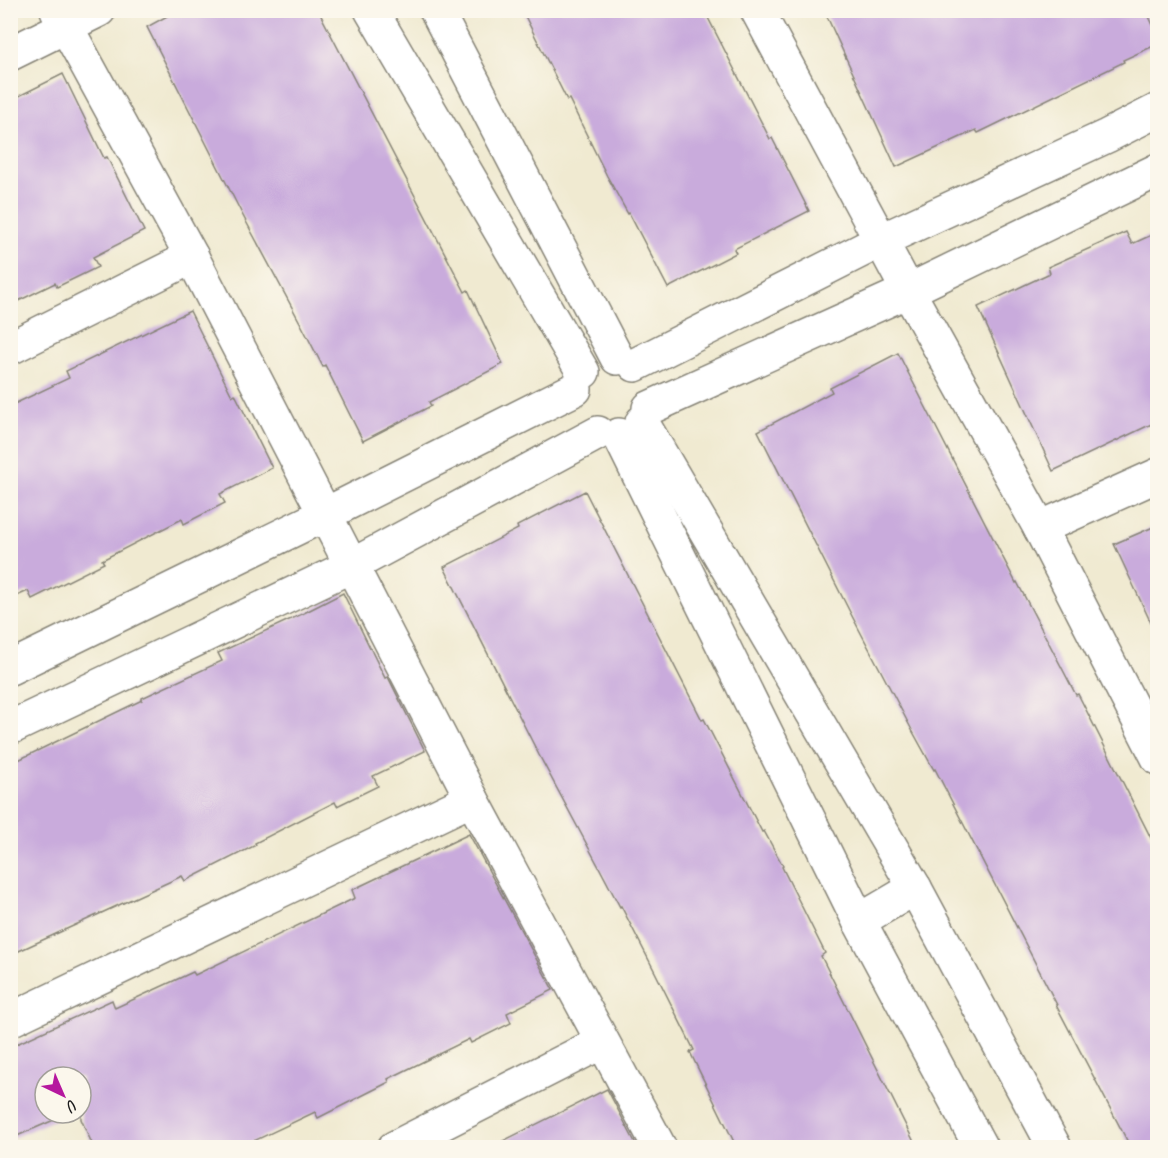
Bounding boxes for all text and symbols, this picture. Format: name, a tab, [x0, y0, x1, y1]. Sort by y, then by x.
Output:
north arrow	[33, 1065, 93, 1125]
text: U	[61, 1095, 82, 1117]

